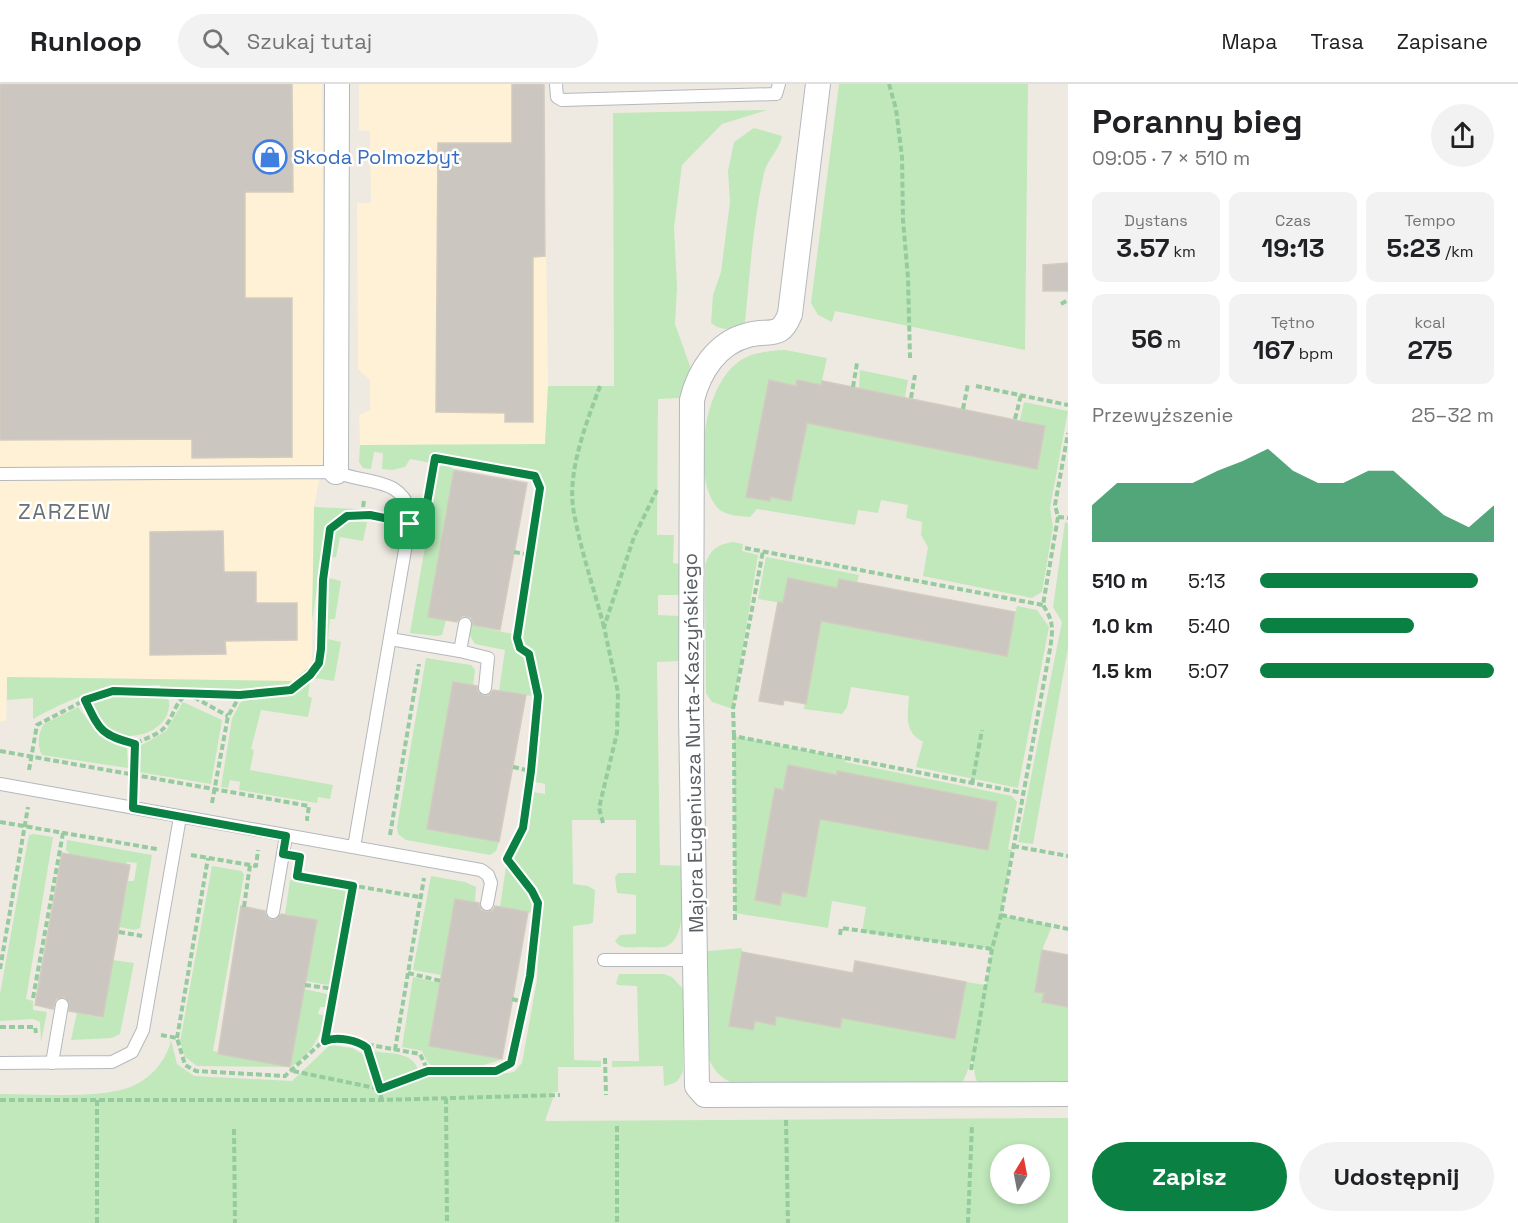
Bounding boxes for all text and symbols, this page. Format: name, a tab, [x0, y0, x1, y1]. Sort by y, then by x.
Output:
search box	[178, 14, 598, 68]
text: Runloop	[30, 23, 142, 59]
icon: search	[199, 25, 232, 58]
text: Szukaj tutaj	[247, 27, 372, 55]
text: Mapa	[1222, 28, 1277, 55]
text: Trasa	[1310, 28, 1364, 55]
text: Zapisane	[1397, 28, 1488, 55]
text: Poranny bieg	[1092, 101, 1303, 143]
button: share	[1431, 104, 1494, 167]
shop icon: Skoda Polmozbyt	[252, 139, 288, 175]
place label: Skoda Polmozbyt	[293, 144, 460, 170]
text: 09:05 · 7 × 510 m	[1092, 145, 1250, 171]
text: Dystans	[1124, 210, 1188, 231]
text: Czas	[1275, 210, 1311, 231]
text: Tempo	[1404, 210, 1456, 231]
text: 3.57	[1116, 231, 1169, 265]
text: 19:13	[1261, 231, 1325, 265]
text: 5:23	[1386, 231, 1441, 265]
text: km	[1169, 241, 1196, 262]
text: /km	[1441, 241, 1474, 262]
text: Tętno	[1271, 312, 1315, 333]
text: kcal	[1415, 312, 1445, 333]
text: 56	[1131, 322, 1163, 356]
text: m	[1163, 332, 1181, 353]
text: 167	[1253, 333, 1295, 367]
text: 275	[1407, 333, 1453, 367]
text: bpm	[1295, 343, 1333, 364]
text: Przewyższenie	[1092, 402, 1233, 428]
text: 25–32 m	[1411, 402, 1494, 428]
district label: ZARZEW	[18, 497, 112, 525]
pin	[384, 498, 435, 549]
icon: arrive	[393, 507, 426, 540]
street label: Majora Eugeniusza Nurta-Kaszyńskiego	[677, 553, 709, 933]
text: 510 m	[1092, 568, 1148, 594]
text: 5:13	[1188, 568, 1225, 594]
text: 1.0 km	[1092, 613, 1153, 639]
text: 5:40	[1188, 613, 1230, 639]
text: 1.5 km	[1092, 658, 1152, 684]
text: 5:07	[1188, 658, 1229, 684]
button: Zapisz	[1092, 1142, 1287, 1211]
button: Udostępnij	[1299, 1142, 1494, 1211]
north arrow	[990, 1144, 1050, 1204]
map controls	[990, 1144, 1050, 1204]

